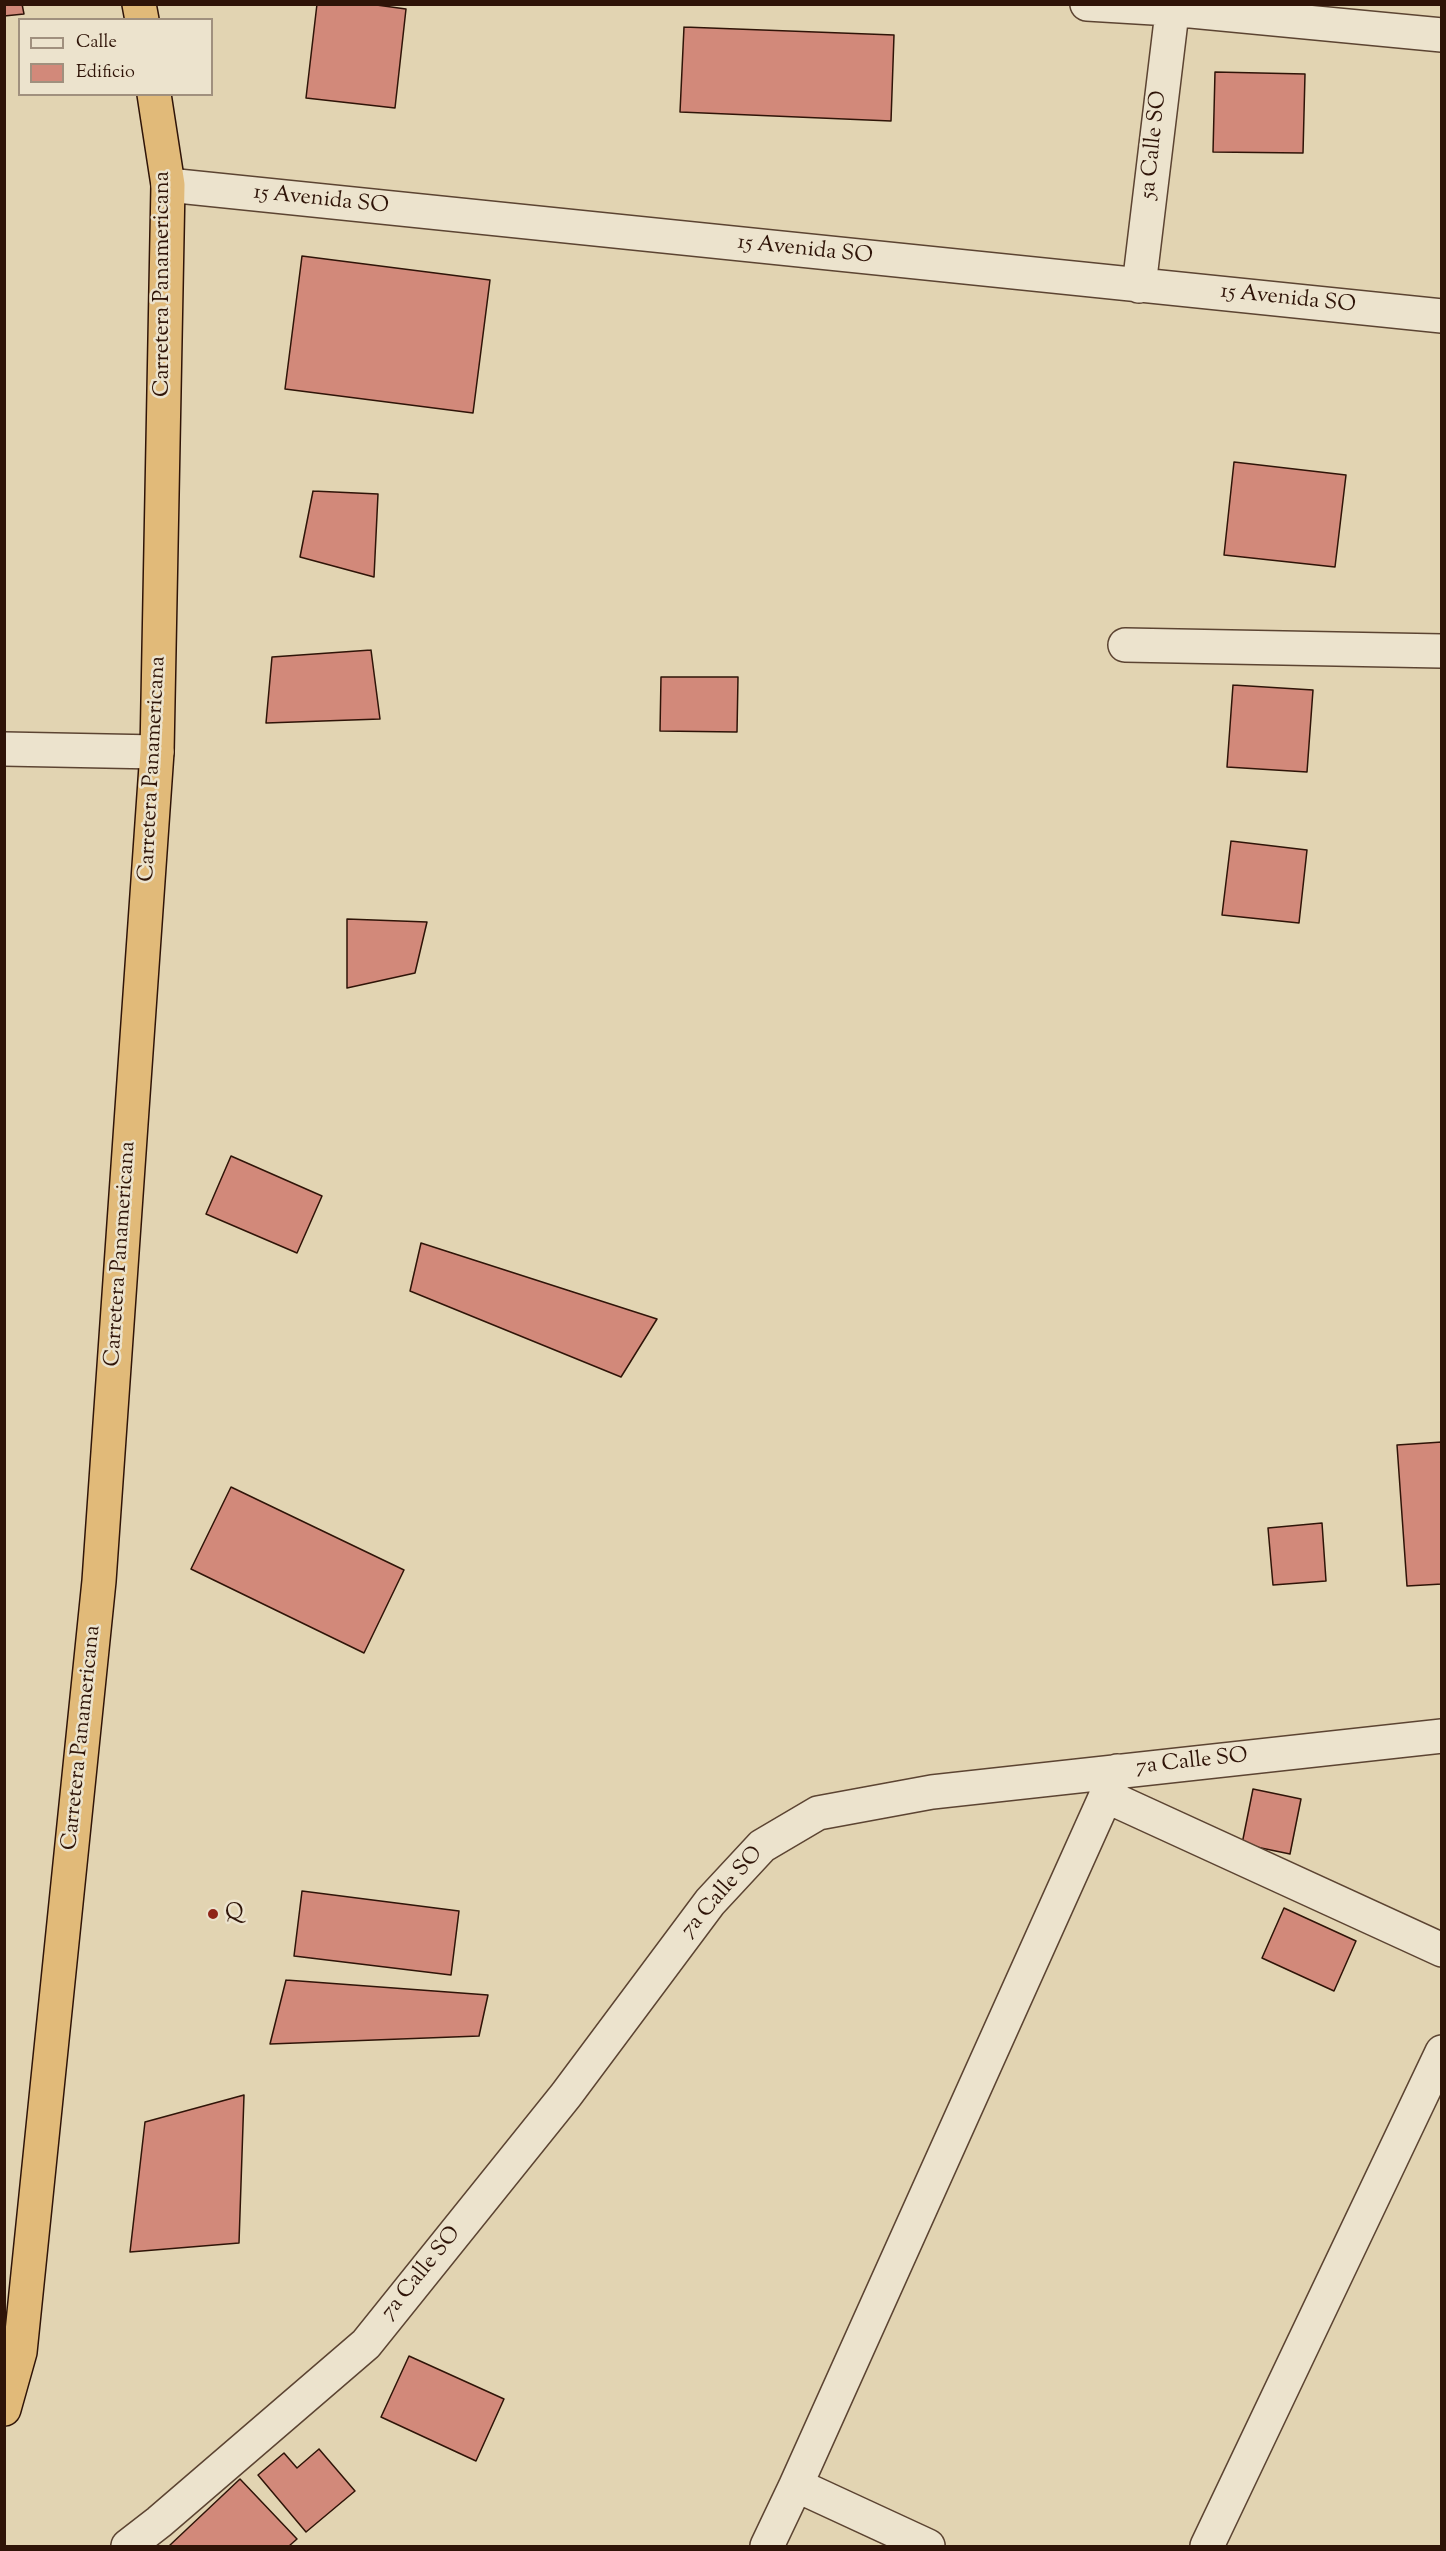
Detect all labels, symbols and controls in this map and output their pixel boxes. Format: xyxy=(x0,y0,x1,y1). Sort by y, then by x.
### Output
legend xyxy=(18,18,213,96)
text: Calle xyxy=(76,30,117,56)
text: Edificio xyxy=(76,60,135,86)
street label: 5a Calle SO xyxy=(1136,90,1174,200)
street label: Carretera Panamericana xyxy=(151,171,177,397)
street label: 15 Avenida SO xyxy=(252,181,390,221)
street label: 15 Avenida SO xyxy=(736,231,874,271)
street label: 15 Avenida SO xyxy=(1219,280,1357,320)
street label: Carretera Panamericana xyxy=(135,655,173,883)
street label: Carretera Panamericana xyxy=(101,1140,143,1368)
street label: Carretera Panamericana xyxy=(58,1624,108,1852)
street label: 7a Calle SO xyxy=(1135,1744,1249,1782)
street label: 7a Calle SO xyxy=(676,1842,770,1944)
place label: Q xyxy=(225,1901,243,1927)
marker: Q xyxy=(206,1907,220,1921)
street label: 7a Calle SO xyxy=(376,2222,468,2326)

